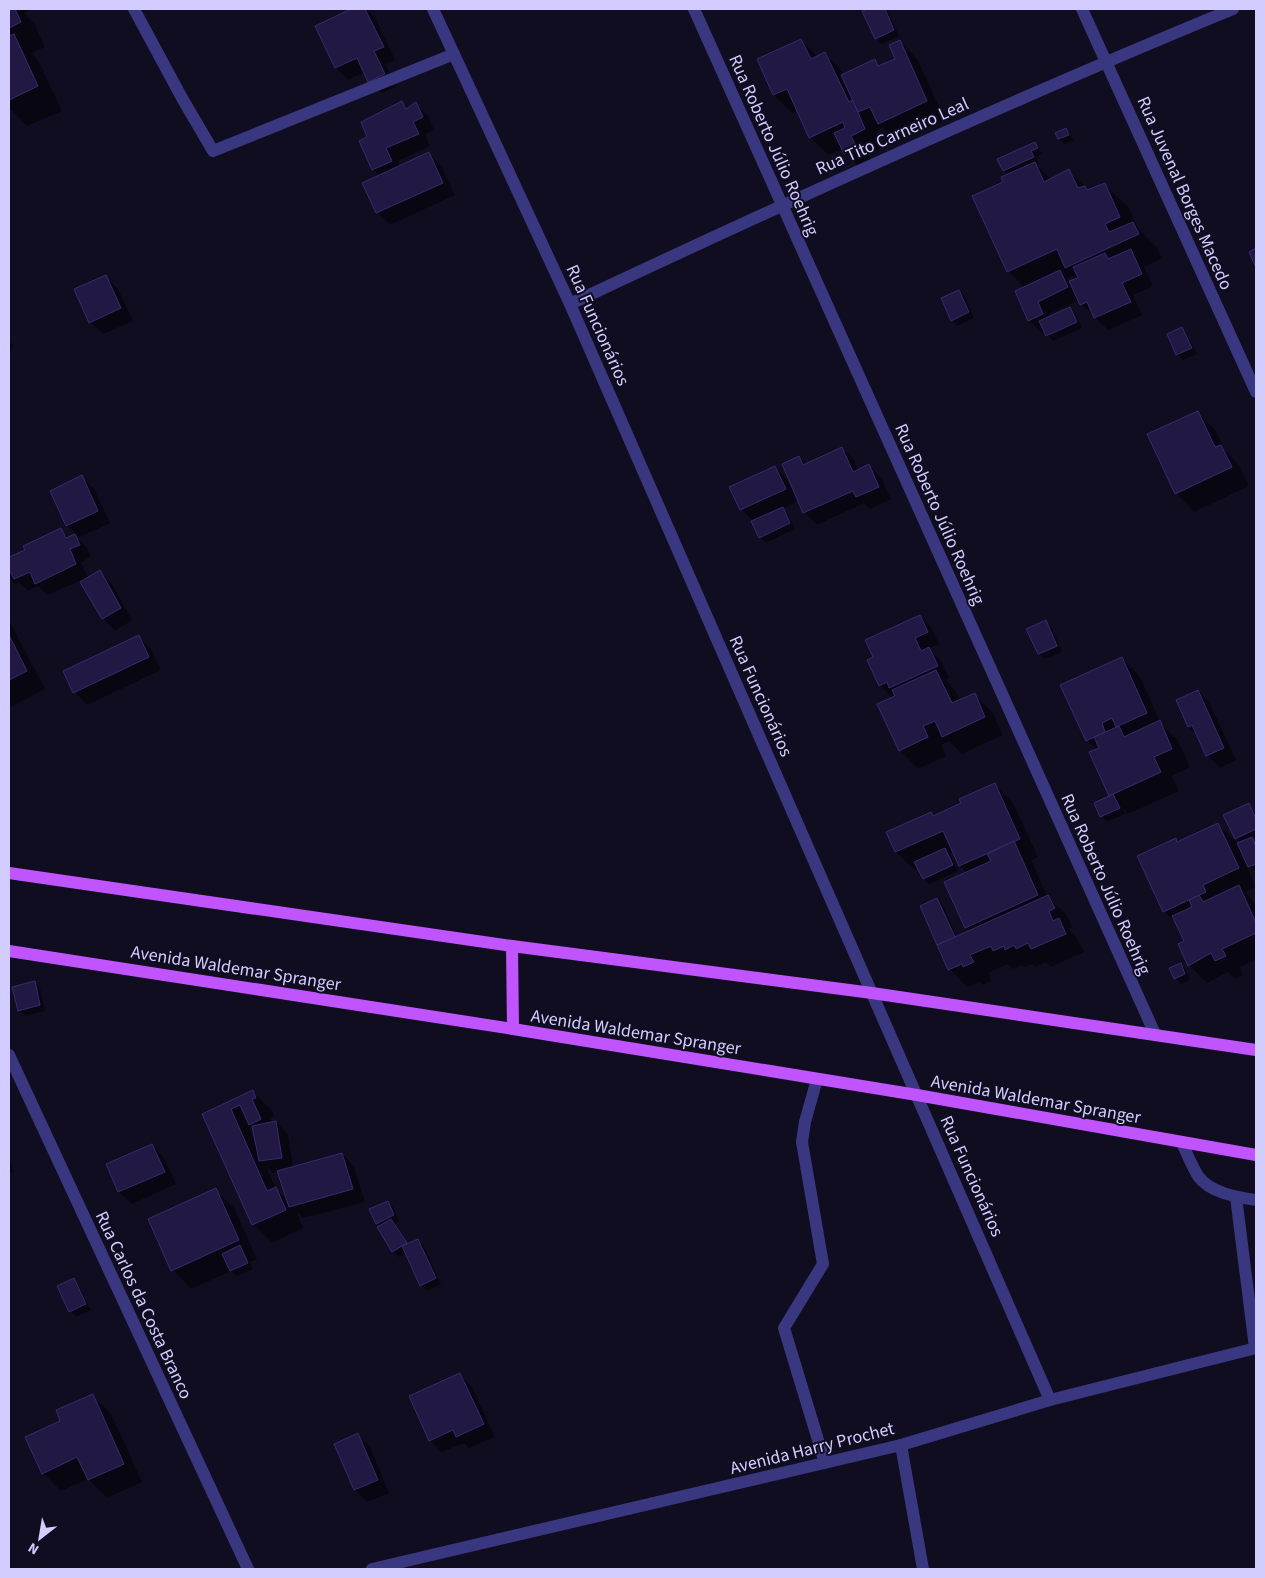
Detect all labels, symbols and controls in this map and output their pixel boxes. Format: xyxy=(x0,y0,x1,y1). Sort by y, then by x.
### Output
street label: Rua Roberto Júlio Roehrig xyxy=(722,51,825,240)
street label: Rua Tito Carneiro Leal xyxy=(812,91,973,181)
street label: Rua Juvenal Borges Macedo xyxy=(1131,92,1239,294)
street label: Rua Funcionários xyxy=(560,261,635,390)
street label: Rua Roberto Júlio Roehrig xyxy=(888,420,991,609)
street label: Rua Funcionários xyxy=(723,632,798,761)
street label: Rua Roberto Júlio Roehrig xyxy=(1054,790,1157,979)
street label: Avenida Waldemar Spranger xyxy=(129,940,344,998)
street label: Avenida Waldemar Spranger xyxy=(529,1004,744,1062)
street label: Avenida Waldemar Spranger xyxy=(929,1069,1143,1130)
street label: Rua Funcionários xyxy=(934,1112,1009,1241)
street label: Rua Carlos da Costa Branco xyxy=(89,1207,198,1403)
street label: Avenida Harry Prochet xyxy=(727,1416,897,1481)
north arrow xyxy=(15,1513,65,1563)
text: N xyxy=(25,1537,43,1559)

